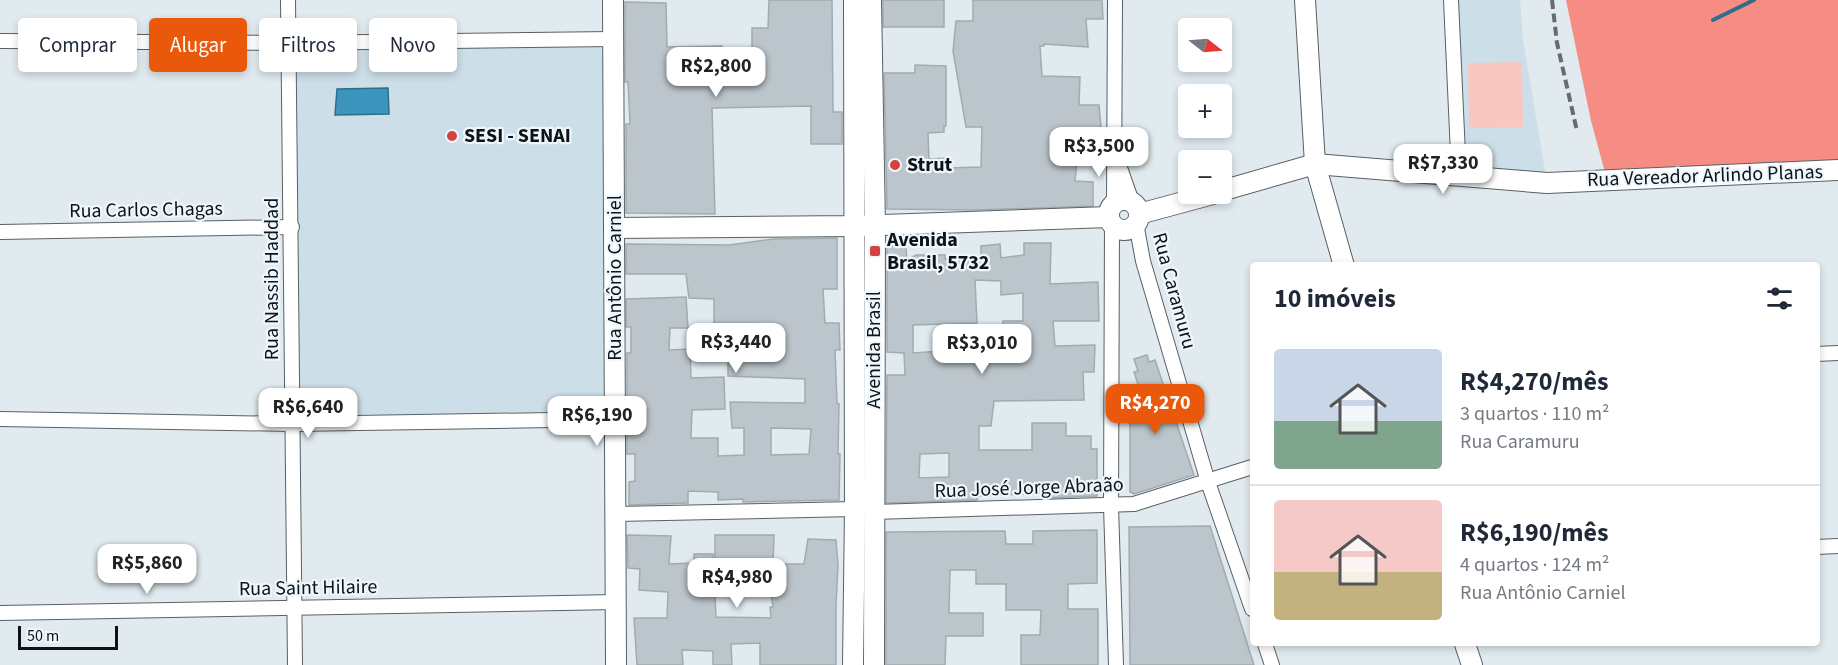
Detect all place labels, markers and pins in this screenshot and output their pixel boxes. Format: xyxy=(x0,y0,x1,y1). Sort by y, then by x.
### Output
pin: R$2,800 xyxy=(661,47,771,98)
place label: SESI - SENAI xyxy=(464,122,571,150)
pin: R$3,500 xyxy=(1044,127,1154,178)
marker: SESI - SENAI xyxy=(445,129,459,143)
pin: R$7,330 xyxy=(1388,144,1498,195)
place label: Strut xyxy=(907,151,953,179)
marker: Strut xyxy=(888,158,902,172)
place label: Avenida Brasil, 5732 xyxy=(886,226,989,277)
marker: Avenida Brasil, 5732 xyxy=(868,244,882,258)
pin: R$3,440 xyxy=(681,323,791,374)
pin: R$3,010 xyxy=(927,324,1037,375)
pin: R$4,270 xyxy=(1100,384,1210,435)
pin: R$6,640 xyxy=(253,388,363,439)
pin: R$6,190 xyxy=(542,396,652,447)
pin: R$5,860 xyxy=(92,544,202,595)
pin: R$4,980 xyxy=(682,558,792,609)

